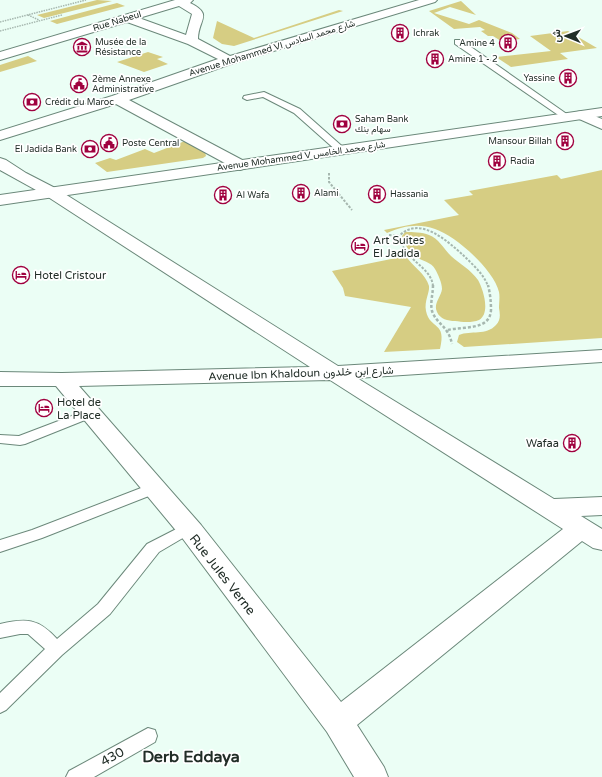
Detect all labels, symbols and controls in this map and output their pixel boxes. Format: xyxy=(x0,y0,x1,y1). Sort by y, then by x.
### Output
street label: Rue Nabeul xyxy=(92,9,143,34)
north arrow xyxy=(546,16,586,56)
street label: Avenue Mohammed VI شارع محمد السادس xyxy=(188,18,357,79)
building icon: Ichrak xyxy=(390,23,410,43)
place label: Ichrak xyxy=(413,28,439,39)
text: ش xyxy=(550,29,563,43)
building icon: Amine 4 xyxy=(498,33,518,53)
museum icon: Musée de la Résistance xyxy=(72,37,92,57)
place label: Musée de la Résistance xyxy=(95,37,146,58)
place label: Amine 4 xyxy=(459,38,495,49)
building icon: Amine 1 - 2 xyxy=(425,49,445,69)
place label: Amine 1 - 2 xyxy=(448,54,498,65)
building icon: Yassine xyxy=(558,68,578,88)
place label: Yassine xyxy=(523,73,555,84)
public building icon: 2ème Annexe Administrative xyxy=(69,74,89,94)
place label: 2ème Annexe Administrative xyxy=(92,74,154,95)
bank icon: Crédit du Maroc xyxy=(22,92,42,112)
place label: Crédit du Maroc xyxy=(45,97,114,108)
bank icon: Saham Bank سهام بنك xyxy=(332,114,352,134)
place label: Saham Bank سهام بنك xyxy=(355,114,409,135)
building icon: Mansour Billah xyxy=(555,131,575,151)
public building icon: Poste Central xyxy=(99,133,119,153)
place label: Mansour Billah xyxy=(488,136,552,147)
place label: Poste Central xyxy=(122,138,179,149)
bank icon: El Jadida Bank xyxy=(80,139,100,159)
street label: Avenue Mohammed V شارع محمد الخامس xyxy=(216,139,386,174)
place label: El Jadida Bank xyxy=(15,144,77,155)
building icon: Radia xyxy=(487,151,507,171)
place label: Radia xyxy=(510,156,534,167)
building icon: Alami xyxy=(291,183,311,203)
building icon: Hassania xyxy=(367,184,387,204)
building icon: Al Wafa xyxy=(213,185,233,205)
place label: Alami xyxy=(314,188,338,199)
place label: Hassania xyxy=(390,189,428,200)
place label: Al Wafa xyxy=(236,190,269,201)
place label: Art Suites El Jadida xyxy=(373,234,424,260)
hotel icon: Art Suites El Jadida xyxy=(350,236,370,256)
hotel icon: Hotel Cristour xyxy=(11,265,31,285)
place label: Hotel Cristour xyxy=(34,269,107,282)
street label: Avenue Ibn Khaldoun شارع ابن خلدون xyxy=(208,364,394,384)
place label: Hotel de La Place xyxy=(57,396,101,422)
hotel icon: Hotel de La Place xyxy=(34,398,54,418)
building icon: Wafaa xyxy=(562,433,582,453)
place label: Wafaa xyxy=(526,437,559,450)
street label: Rue Jules Verne xyxy=(186,531,259,618)
street label: 430 xyxy=(98,744,127,770)
district label: Derb Eddaya xyxy=(142,747,240,767)

